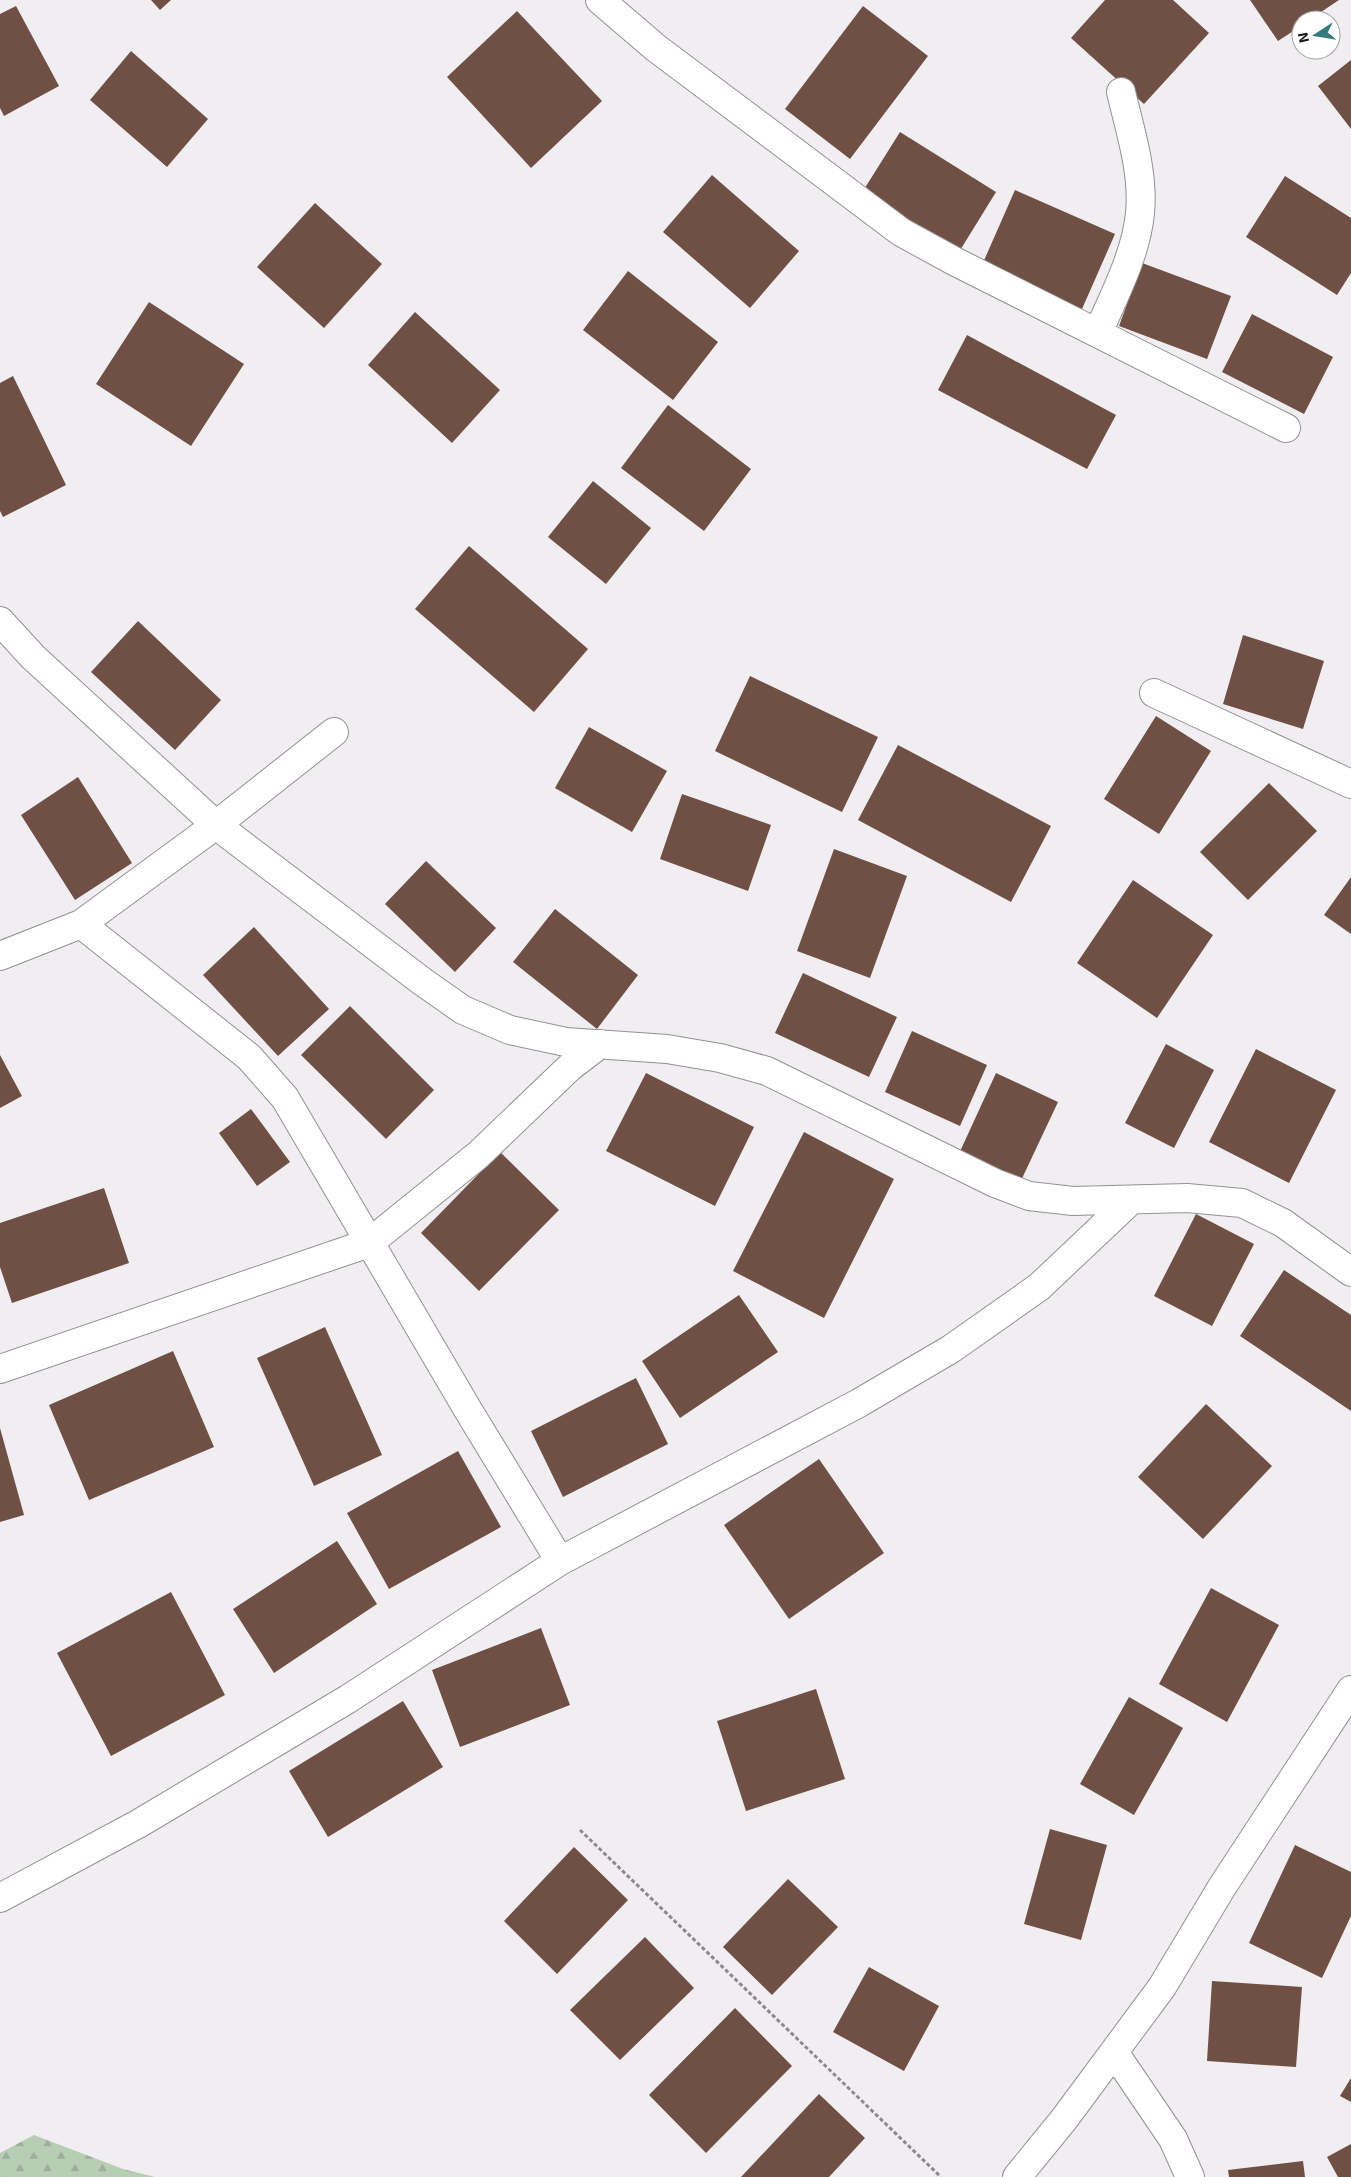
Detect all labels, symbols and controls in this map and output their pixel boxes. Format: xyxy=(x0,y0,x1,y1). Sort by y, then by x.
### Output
north arrow xyxy=(1291,10,1341,60)
text: N xyxy=(1293,31,1312,45)

